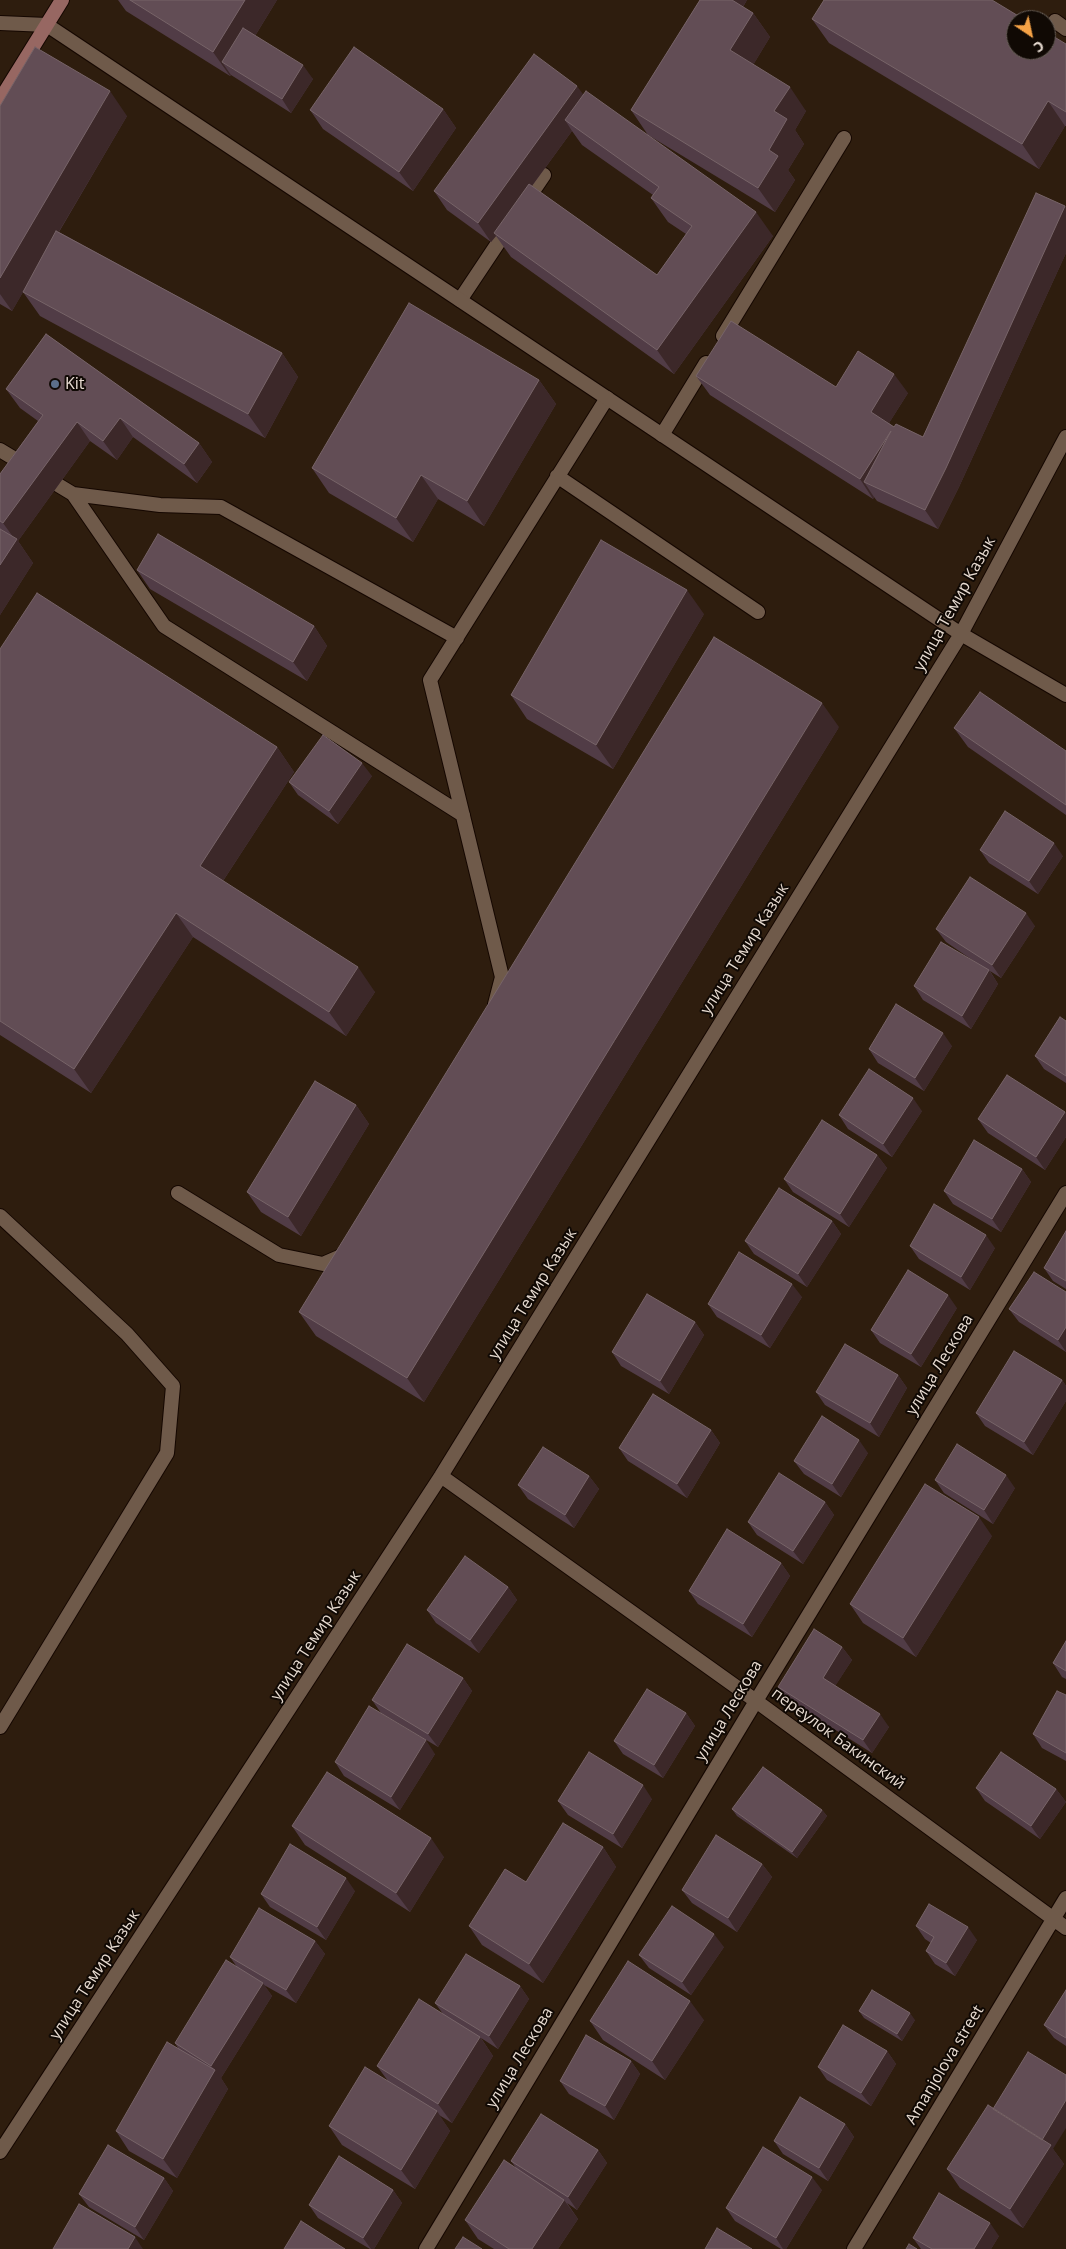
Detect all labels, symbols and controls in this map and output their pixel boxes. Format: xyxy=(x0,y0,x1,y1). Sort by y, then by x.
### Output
north arrow xyxy=(1006,10,1056,60)
text: С xyxy=(1030,37,1048,57)
place label: Kit xyxy=(65,374,85,394)
marker: Kit xyxy=(49,378,61,390)
street label: улица Темир Казык xyxy=(910,533,1000,675)
street label: улица Темир Казык xyxy=(697,880,793,1018)
street label: улица Темир Казык xyxy=(485,1225,581,1363)
street label: улица Лескова xyxy=(902,1311,978,1419)
street label: улица Темир Казык xyxy=(267,1567,365,1705)
street label: улица Лескова xyxy=(691,1657,767,1765)
street label: переулок Бакинский xyxy=(767,1684,909,1794)
street label: улица Темир Казык xyxy=(46,1906,144,2044)
street label: Amanjolova street xyxy=(902,2002,988,2128)
street label: улица Лескова xyxy=(482,2004,558,2112)

